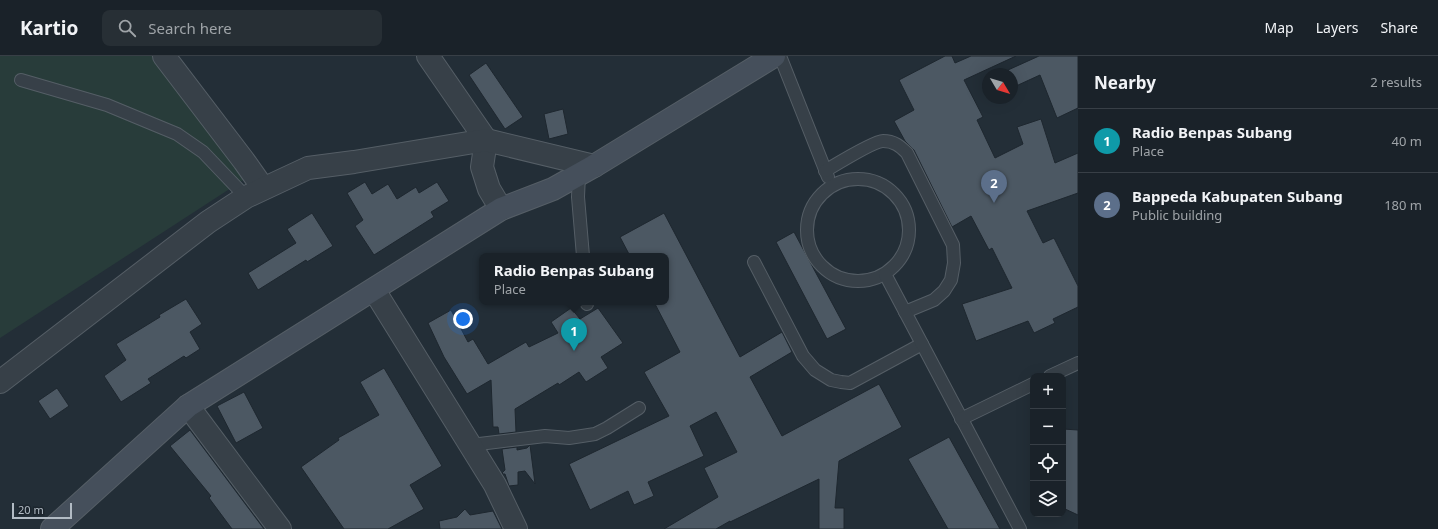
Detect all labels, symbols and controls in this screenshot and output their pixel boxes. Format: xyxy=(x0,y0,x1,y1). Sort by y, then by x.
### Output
search box xyxy=(102,10,382,46)
text: Kartio xyxy=(20,15,78,41)
icon: search xyxy=(116,17,138,39)
text: Search here xyxy=(148,18,232,38)
text: Map xyxy=(1265,18,1294,37)
text: Layers xyxy=(1316,18,1358,37)
text: Share xyxy=(1380,18,1418,37)
north arrow xyxy=(982,68,1018,104)
text: Nearby xyxy=(1094,71,1156,94)
text: 2 results xyxy=(1370,73,1422,91)
text: Radio Benpas Subang xyxy=(1132,122,1292,142)
text: 1 xyxy=(1103,132,1111,150)
text: 40 m xyxy=(1392,132,1422,150)
text: Place xyxy=(1132,142,1164,160)
pin: 2 xyxy=(981,170,1007,203)
text: Bappeda Kabupaten Subang xyxy=(1132,186,1343,206)
text: 2 xyxy=(1103,196,1111,214)
text: 180 m xyxy=(1384,196,1422,214)
text: Public building xyxy=(1132,206,1222,224)
popup xyxy=(479,253,669,305)
text: Radio Benpas Subang xyxy=(494,260,654,280)
text: Place xyxy=(494,280,526,298)
your location xyxy=(453,309,473,329)
pin: 1 xyxy=(561,318,587,351)
map controls xyxy=(1030,373,1066,517)
button: + xyxy=(1030,373,1066,409)
button: − xyxy=(1030,409,1066,445)
button: locate xyxy=(1030,445,1066,481)
button: layers xyxy=(1030,481,1066,517)
scale bar xyxy=(12,501,72,520)
text: 20 m xyxy=(18,502,44,517)

